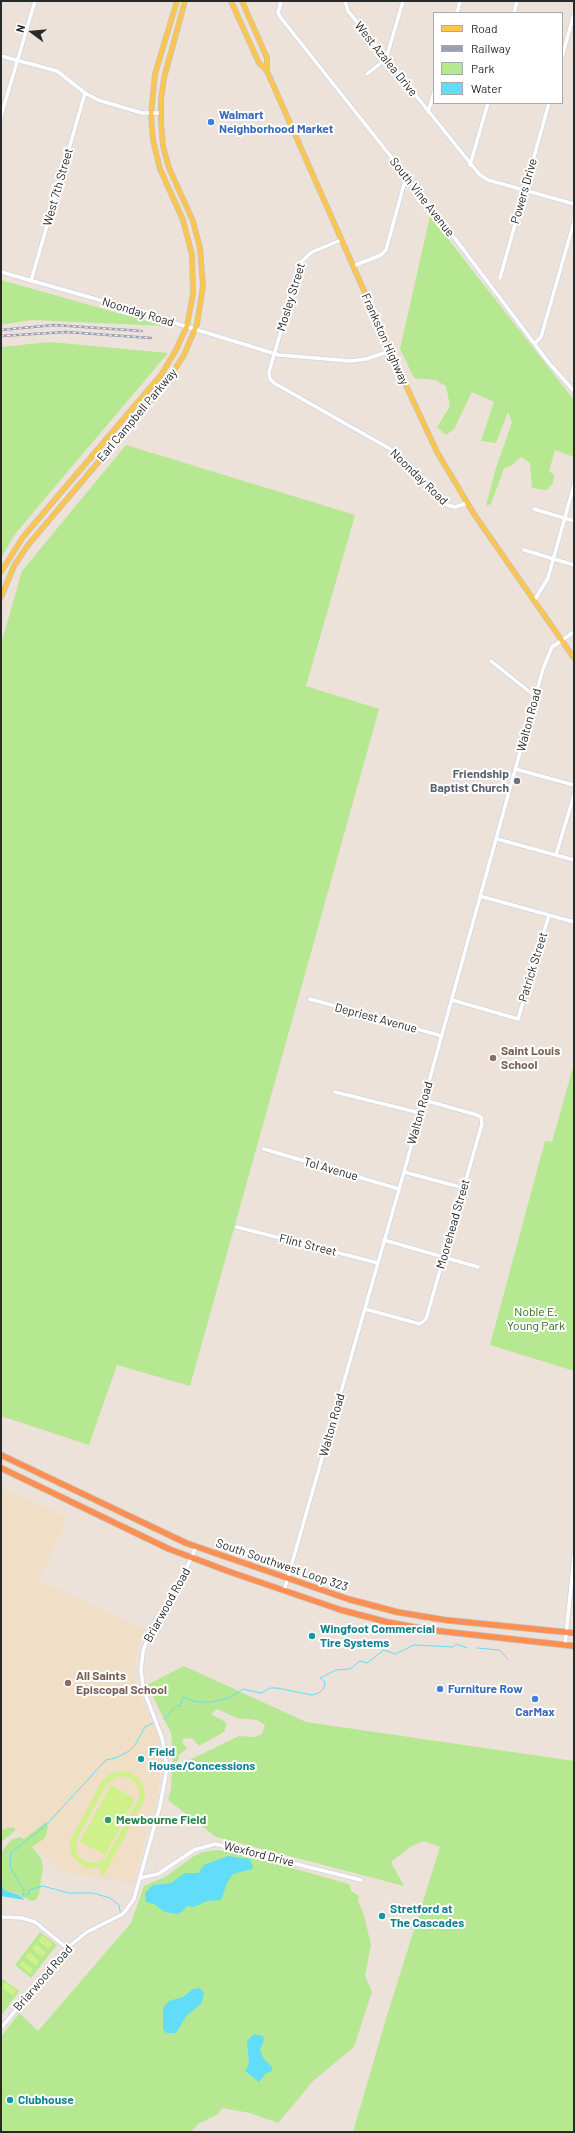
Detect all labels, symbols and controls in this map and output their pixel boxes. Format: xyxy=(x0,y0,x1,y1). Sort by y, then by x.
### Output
north arrow xyxy=(12,12,52,52)
legend xyxy=(433,12,563,104)
street label: West Azalea Drive xyxy=(351,19,421,99)
text: Road xyxy=(471,21,498,35)
text: N xyxy=(13,23,27,34)
text: Railway xyxy=(471,41,510,55)
text: Park xyxy=(471,61,495,75)
text: Water xyxy=(471,81,502,95)
place label: Walmart Neighborhood Market xyxy=(219,108,333,136)
marker: Walmart Neighborhood Market xyxy=(206,117,216,127)
street label: West 7th Street xyxy=(40,146,76,228)
street label: South Vine Avenue xyxy=(387,154,457,240)
street label: Powers Drive xyxy=(508,157,540,225)
street label: Mosley Street xyxy=(274,261,308,333)
street label: Frankston Highway xyxy=(358,291,412,387)
street label: Noonday Road xyxy=(100,294,176,330)
street label: Earl Campbell Parkway xyxy=(94,365,180,465)
street label: Noonday Road xyxy=(387,446,451,508)
street label: Walton Road xyxy=(514,687,544,753)
place label: Friendship Baptist Church xyxy=(430,767,509,795)
marker: Friendship Baptist Church xyxy=(512,776,522,786)
street label: Patrick Street xyxy=(516,930,550,1004)
street label: Depriest Avenue xyxy=(333,1000,419,1036)
place label: Saint Louis School xyxy=(501,1044,560,1072)
marker: Saint Louis School xyxy=(488,1053,498,1063)
street label: Walton Road xyxy=(404,1080,436,1146)
street label: Tol Avenue xyxy=(302,1154,360,1184)
street label: Moorehead Street xyxy=(433,1177,473,1271)
street label: Flint Street xyxy=(278,1231,338,1259)
park label: Noble E. Young Park xyxy=(507,1305,565,1333)
street label: Walton Road xyxy=(316,1392,348,1458)
street label: South Southwest Loop 323 xyxy=(214,1536,350,1594)
street label: Briarwood Road xyxy=(141,1565,193,1645)
place label: Wingfoot Commercial Tire Systems xyxy=(320,1622,435,1650)
marker: Wingfoot Commercial Tire Systems xyxy=(307,1631,317,1641)
place label: All Saints Episcopal School xyxy=(76,1669,167,1697)
marker: All Saints Episcopal School xyxy=(63,1678,73,1688)
place label: Furniture Row xyxy=(448,1682,523,1696)
marker: Furniture Row xyxy=(435,1684,445,1694)
marker: CarMax xyxy=(530,1694,540,1704)
place label: CarMax xyxy=(515,1705,555,1719)
place label: Field House/Concessions xyxy=(149,1745,255,1773)
marker: Field House/Concessions xyxy=(136,1754,146,1764)
place label: Mewbourne Field xyxy=(116,1813,206,1827)
marker: Mewbourne Field xyxy=(103,1815,113,1825)
street label: Wexford Drive xyxy=(222,1838,296,1870)
place label: Stretford at The Cascades xyxy=(390,1902,464,1930)
marker: Stretford at The Cascades xyxy=(377,1911,387,1921)
street label: Briarwood Road xyxy=(10,1942,76,2014)
place label: Clubhouse xyxy=(18,2093,74,2107)
marker: Clubhouse xyxy=(5,2095,15,2105)

